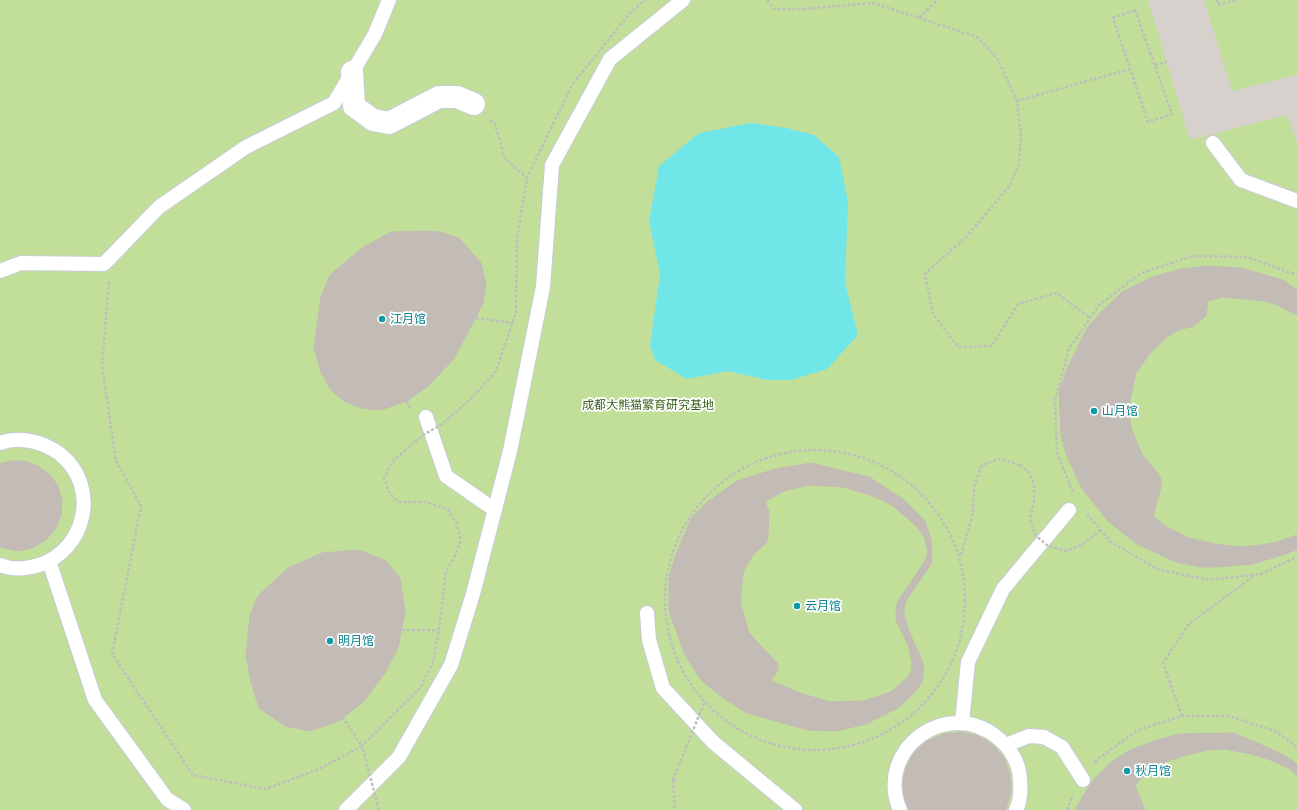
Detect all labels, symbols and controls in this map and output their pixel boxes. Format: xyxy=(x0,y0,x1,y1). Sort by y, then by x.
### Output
place label: 江月馆 xyxy=(390,312,426,326)
marker: 江月馆 xyxy=(377,314,387,324)
park label: 成都大熊猫繁育研究基地 xyxy=(582,398,714,412)
place label: 山月馆 xyxy=(1102,404,1138,418)
marker: 山月馆 xyxy=(1089,406,1099,416)
place label: 云月馆 xyxy=(805,599,841,613)
marker: 云月馆 xyxy=(792,601,802,611)
place label: 明月馆 xyxy=(338,634,374,648)
marker: 明月馆 xyxy=(325,636,335,646)
place label: 秋月馆 xyxy=(1135,764,1171,778)
marker: 秋月馆 xyxy=(1122,766,1132,776)

